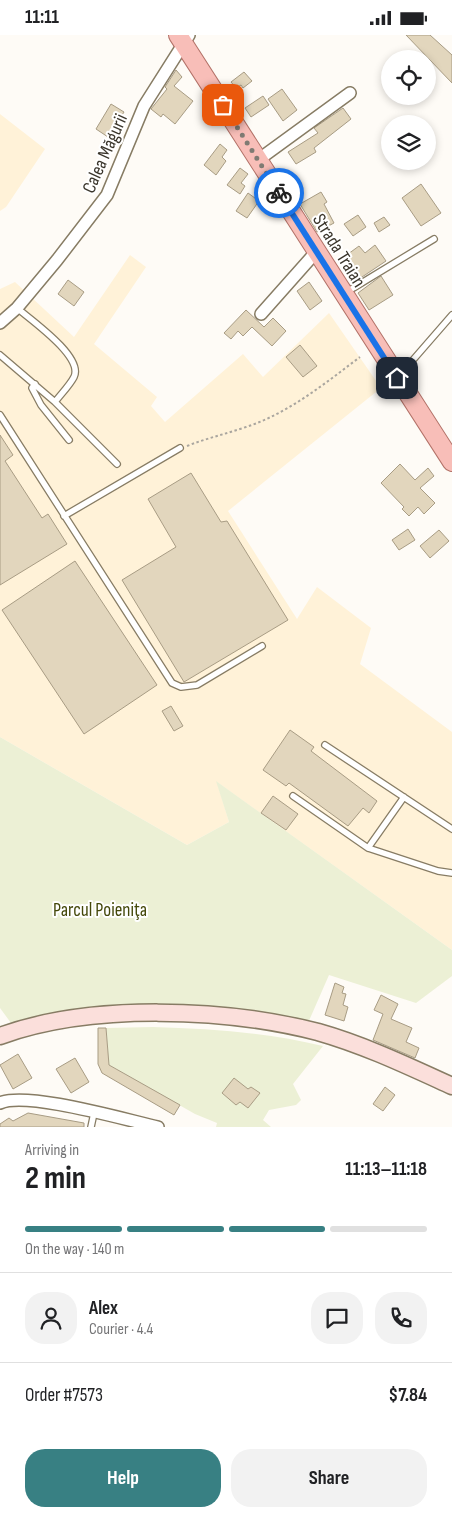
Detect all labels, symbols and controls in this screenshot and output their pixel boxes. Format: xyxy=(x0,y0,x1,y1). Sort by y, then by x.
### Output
text: 11:11 xyxy=(25,6,59,29)
map controls xyxy=(381,50,436,170)
button: locate xyxy=(381,50,436,105)
pin xyxy=(202,84,244,126)
icon: bag xyxy=(209,91,237,119)
street label: Calea Măgurii xyxy=(78,110,133,197)
button: layers xyxy=(381,115,436,170)
courier xyxy=(254,168,304,218)
icon: bike xyxy=(265,179,293,207)
street label: Strada Traian xyxy=(307,210,370,292)
pin xyxy=(376,357,418,399)
icon: home xyxy=(383,364,411,392)
park label: Parcul Poieniţa xyxy=(53,899,147,922)
text: Arriving in xyxy=(25,1141,79,1160)
text: 11:13–11:18 xyxy=(345,1158,427,1181)
text: 2 min xyxy=(25,1159,86,1198)
text: On the way · 140 m xyxy=(25,1240,124,1259)
button: person xyxy=(25,1292,77,1344)
button: chat xyxy=(311,1292,363,1344)
button: phone xyxy=(375,1292,427,1344)
text: Alex xyxy=(89,1297,118,1320)
text: Courier · 4.4 xyxy=(89,1320,153,1339)
text: Order #7573 xyxy=(25,1384,103,1407)
text: $7.84 xyxy=(388,1384,427,1407)
button: Help xyxy=(25,1449,221,1507)
button: Share xyxy=(231,1449,427,1507)

